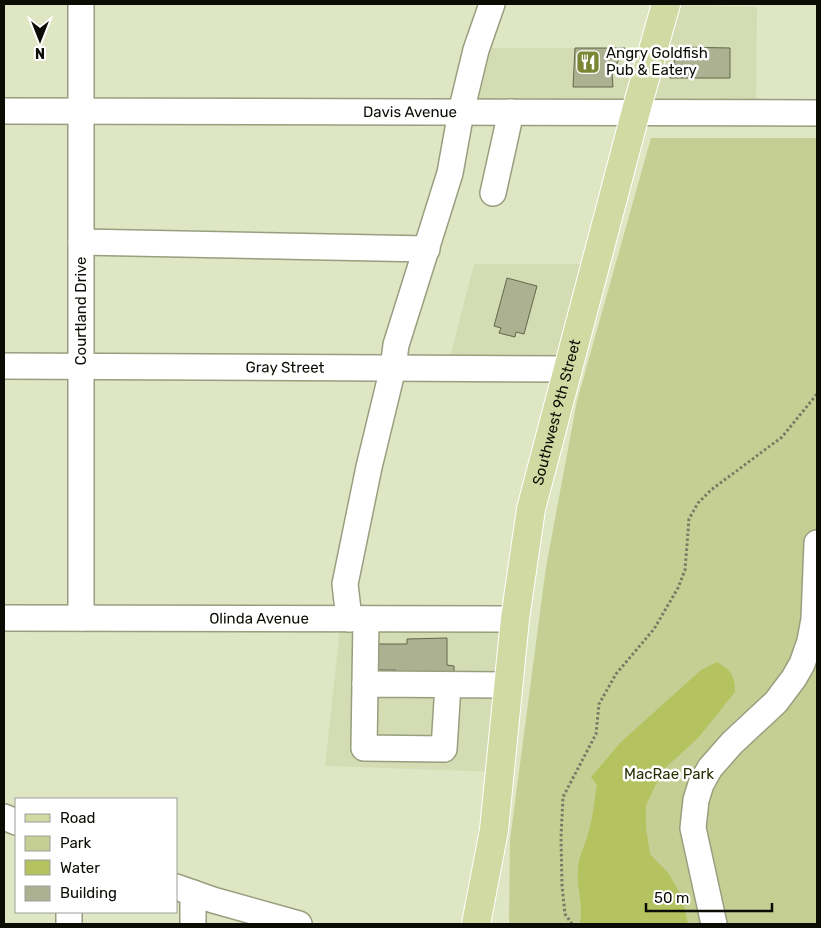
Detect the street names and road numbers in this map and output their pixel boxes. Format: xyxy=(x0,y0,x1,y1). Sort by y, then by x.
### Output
street label: Davis Avenue xyxy=(363,103,457,121)
street label: Courtland Drive xyxy=(72,257,90,365)
street label: Southwest 9th Street xyxy=(529,337,584,487)
street label: Gray Street xyxy=(245,358,325,377)
street label: Olinda Avenue xyxy=(209,609,309,628)

